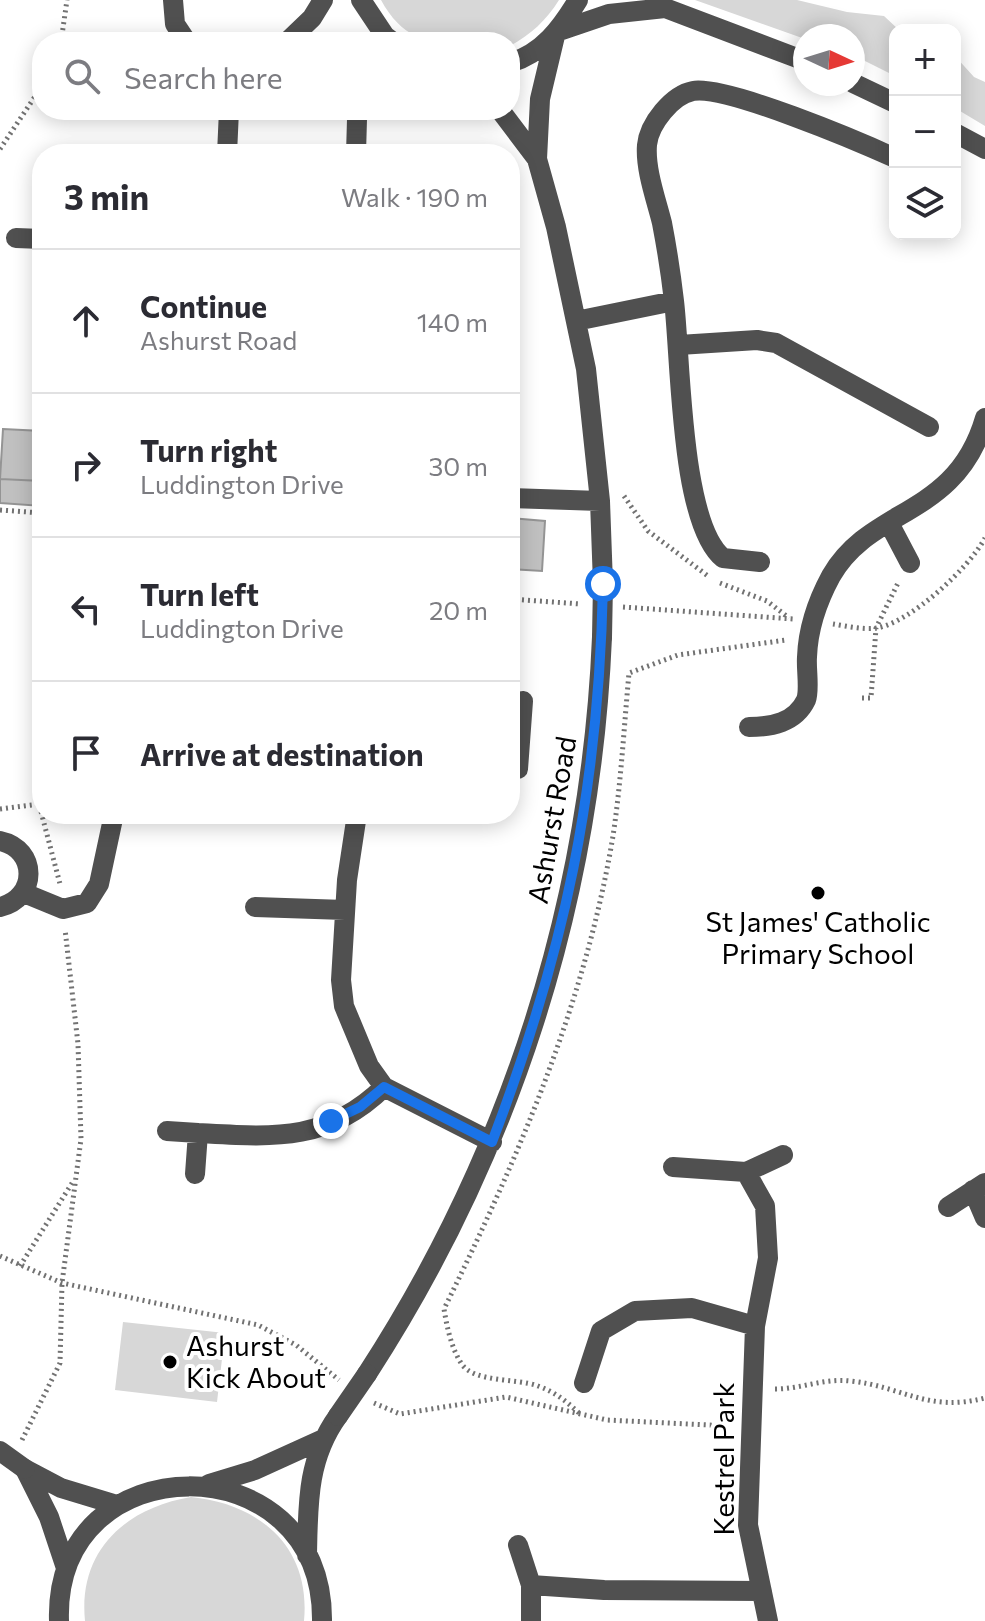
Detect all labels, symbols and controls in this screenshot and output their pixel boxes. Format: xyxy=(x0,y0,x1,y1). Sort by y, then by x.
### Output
north arrow xyxy=(793,24,865,96)
map controls xyxy=(889,24,961,240)
button: + xyxy=(889,24,961,96)
search box xyxy=(32,32,520,120)
icon: search xyxy=(60,54,104,98)
text: Search here xyxy=(124,58,283,95)
button: − xyxy=(889,96,961,168)
button: layers xyxy=(889,168,961,240)
text: 3 min xyxy=(64,175,149,217)
text: Walk · 190 m xyxy=(341,181,488,212)
text: Continue xyxy=(140,287,267,324)
icon: ahead xyxy=(64,299,108,343)
text: 140 m xyxy=(417,306,488,337)
text: Ashurst Road xyxy=(140,324,297,355)
text: Turn right xyxy=(140,431,277,468)
icon: right xyxy=(64,443,108,487)
text: 30 m xyxy=(429,450,488,481)
text: Luddington Drive xyxy=(140,468,344,499)
route start xyxy=(585,566,621,602)
text: Turn left xyxy=(140,575,259,612)
icon: left xyxy=(64,587,108,631)
text: 20 m xyxy=(429,594,488,625)
text: Luddington Drive xyxy=(140,612,344,643)
icon: arrive xyxy=(64,731,108,775)
street label: Ashurst Road xyxy=(520,733,582,906)
text: Arrive at destination xyxy=(140,735,424,772)
marker: St James' Catholic Primary School xyxy=(809,884,827,902)
place label: St James' Catholic Primary School xyxy=(706,904,930,970)
route end xyxy=(313,1103,349,1139)
place label: Ashurst Kick About xyxy=(186,1328,326,1394)
marker: Ashurst Kick About xyxy=(161,1353,179,1371)
street label: Kestrel Park xyxy=(706,1382,740,1536)

